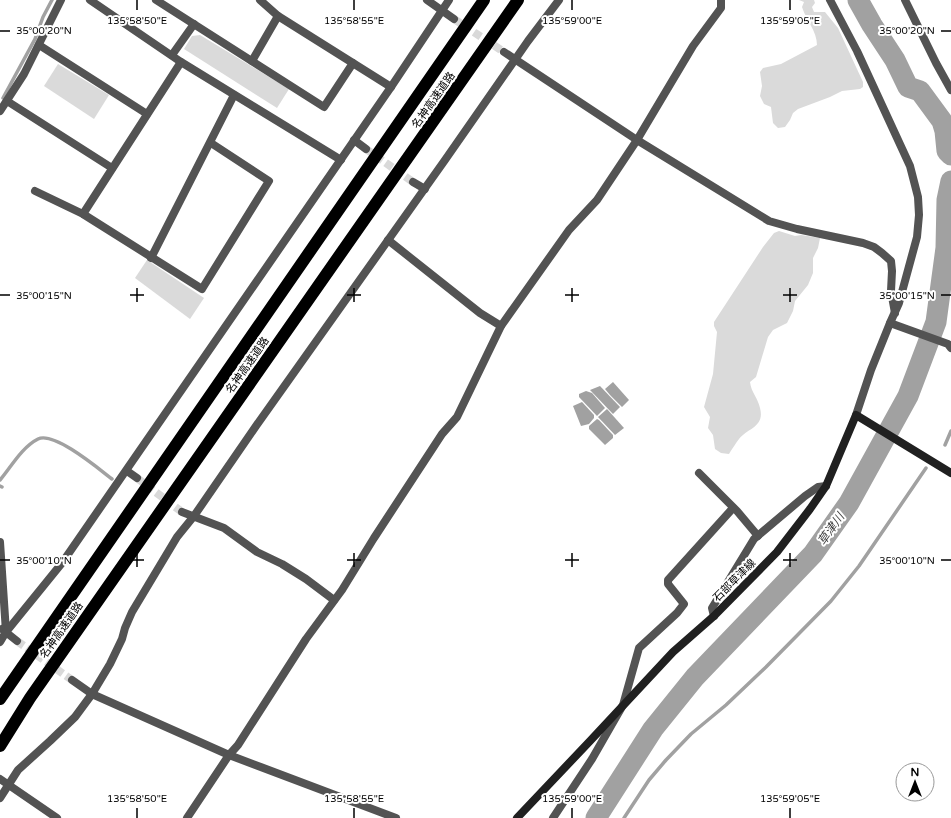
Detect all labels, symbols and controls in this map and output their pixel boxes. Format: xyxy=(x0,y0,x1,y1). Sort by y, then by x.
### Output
text: 135°58'50"E xyxy=(107,15,167,27)
text: 135°58'55"E xyxy=(324,15,384,27)
text: 135°59'00"E xyxy=(542,15,602,27)
text: 135°59'05"E xyxy=(760,15,820,27)
text: 35°00'20"N xyxy=(16,25,72,37)
text: 35°00'20"N xyxy=(879,25,935,37)
street label: 名神高速道路 xyxy=(409,70,458,131)
text: 35°00'15"N xyxy=(16,290,72,302)
text: 35°00'15"N xyxy=(879,290,935,302)
street label: 名神高速道路 xyxy=(223,335,272,396)
water label: 草津川 xyxy=(815,509,848,548)
text: 35°00'10"N xyxy=(16,555,72,567)
text: 35°00'10"N xyxy=(879,555,935,567)
street label: 石部草津線 xyxy=(710,556,758,604)
street label: 名神高速道路 xyxy=(37,600,86,661)
north arrow xyxy=(895,762,935,802)
text: N xyxy=(911,766,919,779)
text: 135°58'50"E xyxy=(107,793,167,805)
text: 135°58'55"E xyxy=(324,793,384,805)
text: 135°59'00"E xyxy=(542,793,602,805)
text: 135°59'05"E xyxy=(760,793,820,805)

